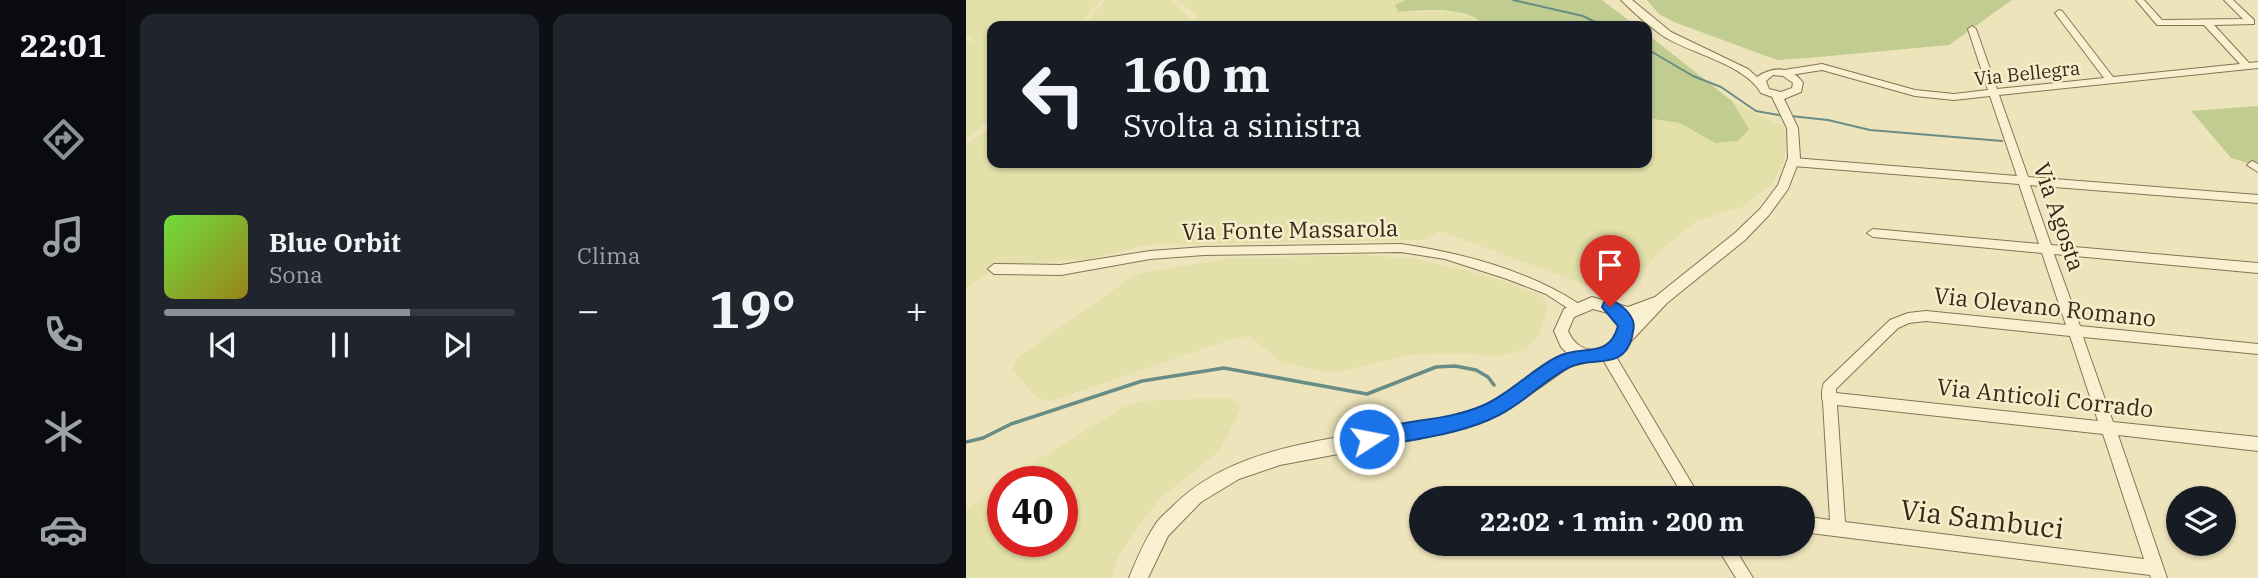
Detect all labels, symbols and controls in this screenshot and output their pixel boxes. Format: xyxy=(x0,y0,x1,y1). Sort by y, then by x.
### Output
text: 22:01 xyxy=(20,24,106,66)
text: 160 m xyxy=(1123,42,1270,105)
icon: left xyxy=(1008,49,1099,140)
street label: Via Bellegra xyxy=(1973,55,2081,91)
text: Svolta a sinistra xyxy=(1123,104,1362,146)
icon: directions xyxy=(39,115,88,164)
street label: Via Agosta xyxy=(2027,158,2092,275)
icon: music xyxy=(39,212,88,261)
street label: Via Fonte Massarola xyxy=(1181,212,1399,246)
text: Blue Orbit xyxy=(269,225,401,259)
pin xyxy=(1580,235,1640,307)
text: Clima xyxy=(577,240,641,270)
icon: arrive xyxy=(1591,246,1629,284)
text: Sona xyxy=(269,259,323,289)
text: 19° xyxy=(709,275,796,342)
street label: Via Olevano Romano xyxy=(1932,279,2158,333)
text: − xyxy=(577,285,600,334)
text: + xyxy=(905,285,928,334)
icon: phone xyxy=(39,310,88,359)
icon: previous xyxy=(204,326,242,364)
icon: pause xyxy=(321,326,359,364)
icon: next xyxy=(438,326,476,364)
street label: Via Anticoli Corrado xyxy=(1935,371,2155,423)
position arrow xyxy=(1332,402,1406,476)
icon: climate xyxy=(39,407,88,456)
speed limit sign: 40 xyxy=(987,466,1078,557)
map controls xyxy=(2166,486,2236,556)
button: layers xyxy=(2166,486,2236,556)
street label: Via Sambuci xyxy=(1898,490,2066,547)
text: 22:02 · 1 min · 200 m xyxy=(1480,504,1744,538)
icon: car xyxy=(39,505,88,554)

